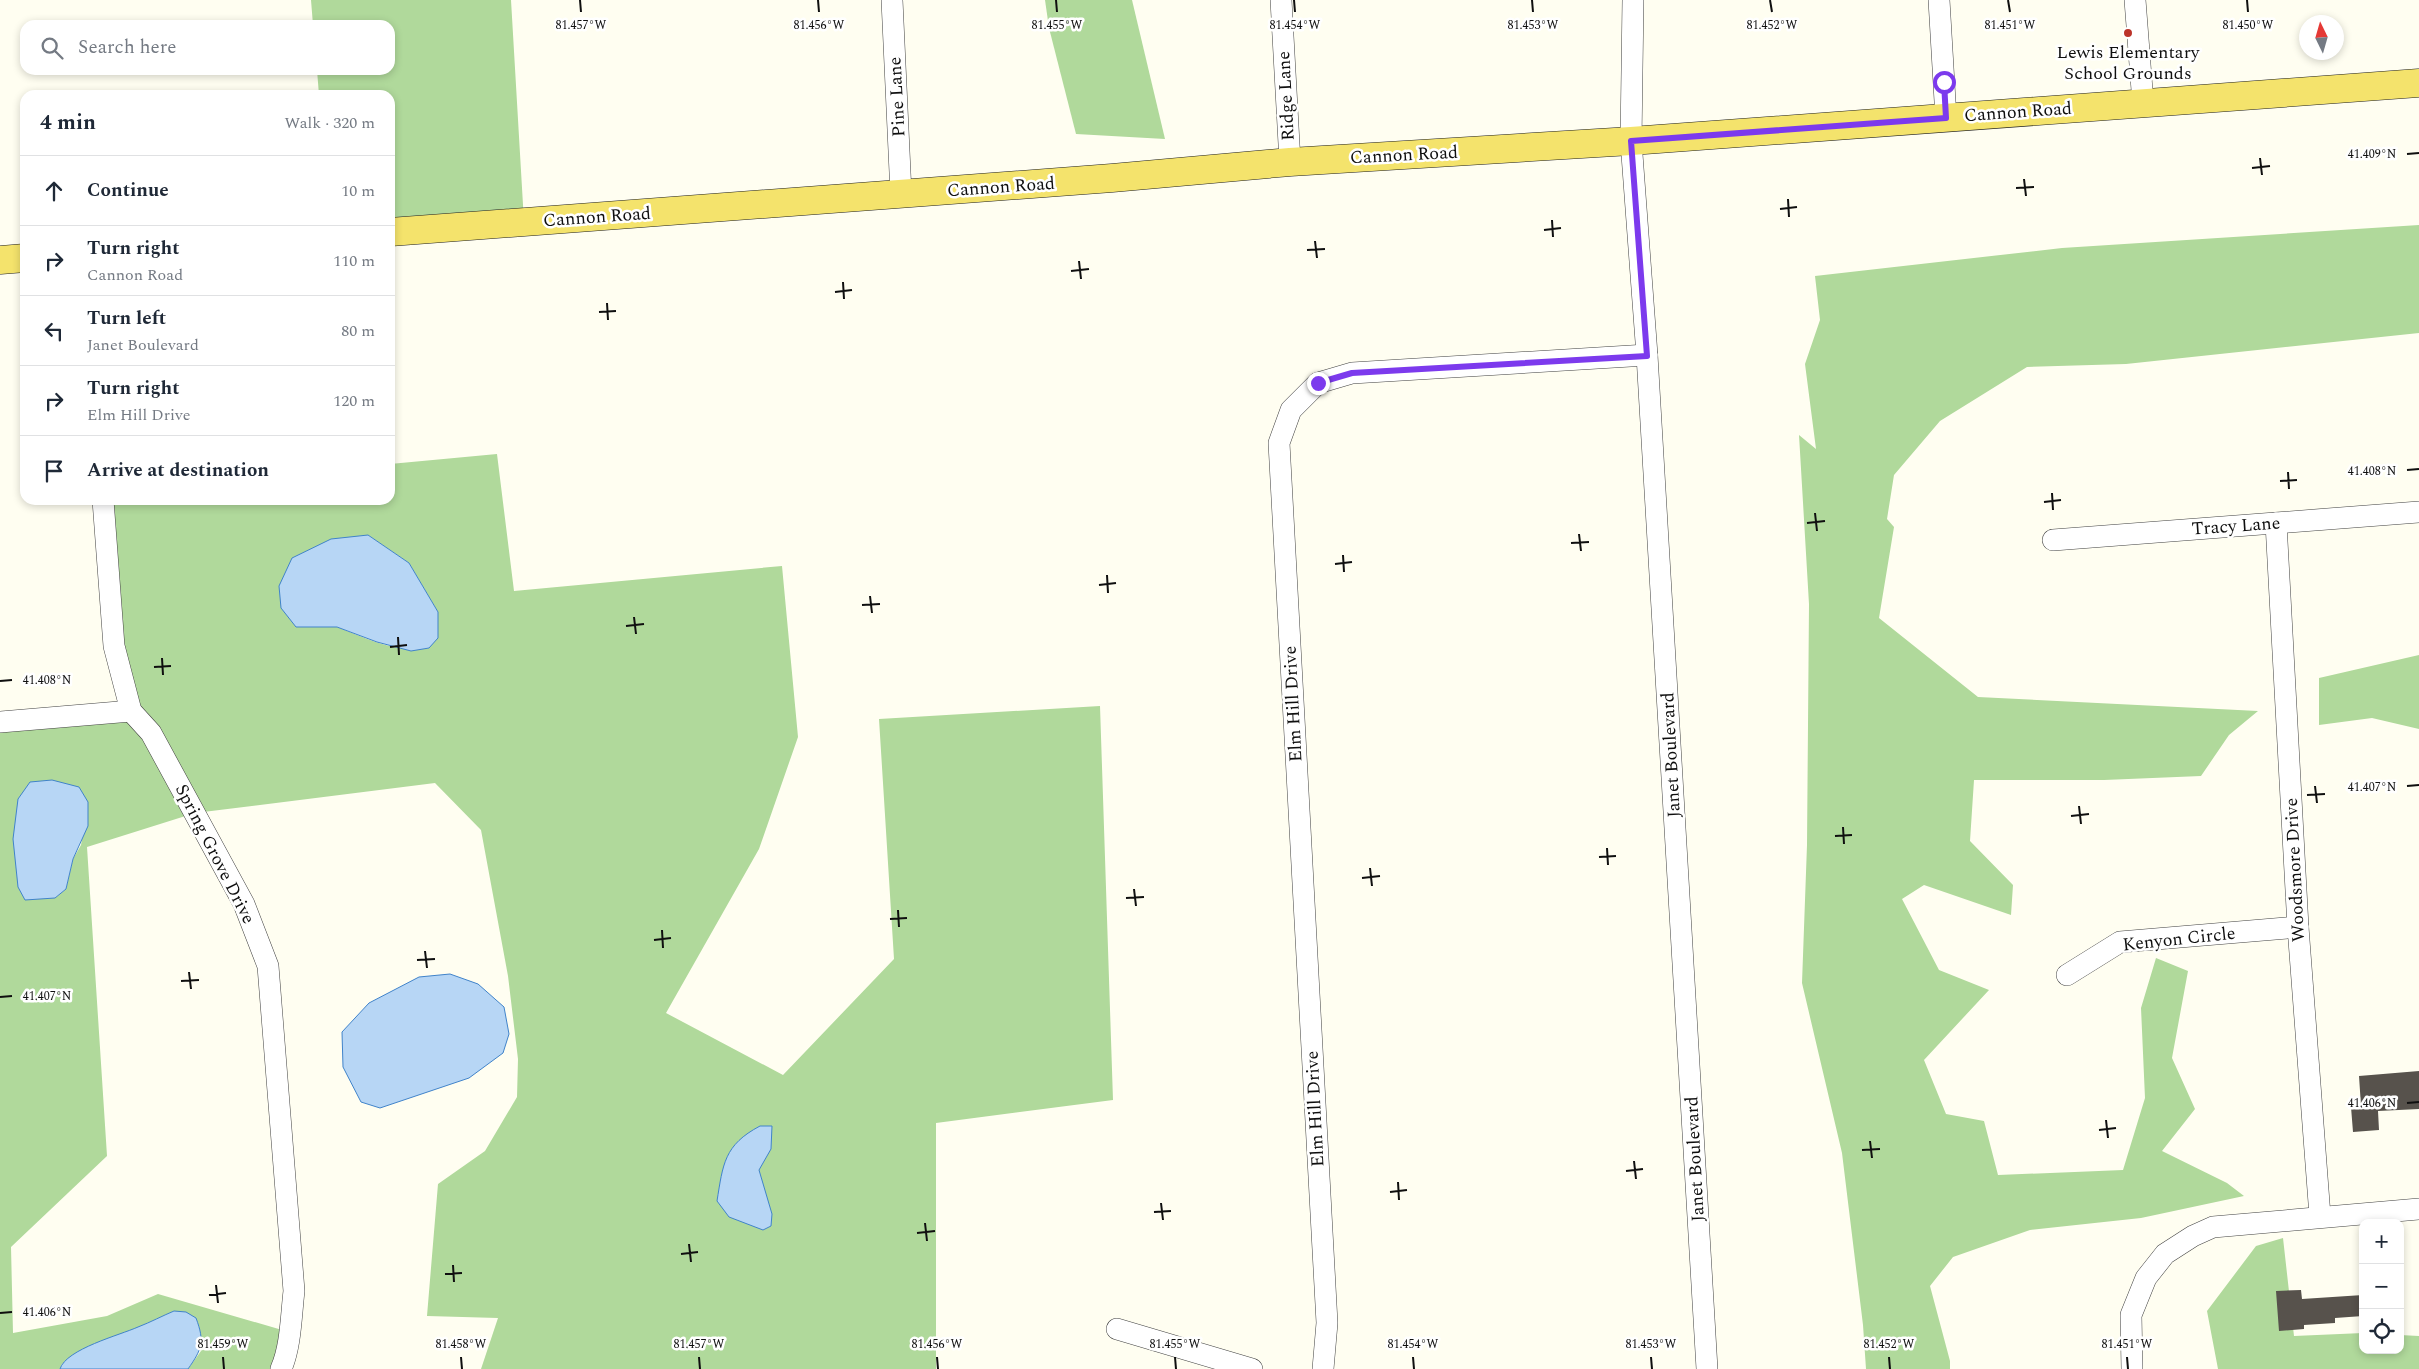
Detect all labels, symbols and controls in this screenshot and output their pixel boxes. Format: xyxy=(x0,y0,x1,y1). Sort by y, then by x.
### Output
north arrow xyxy=(2299,15,2344,60)
text: 81.457°W xyxy=(556,16,607,35)
text: 81.456°W xyxy=(794,16,845,35)
text: 81.455°W xyxy=(1032,16,1083,35)
text: 81.454°W xyxy=(1270,16,1321,35)
text: 81.453°W xyxy=(1508,16,1559,35)
text: 81.452°W xyxy=(1747,16,1798,35)
text: 81.451°W xyxy=(1985,16,2036,35)
text: 81.450°W xyxy=(2223,16,2274,35)
search box xyxy=(20,20,395,75)
marker: Lewis Elementary School Grounds xyxy=(2122,27,2134,39)
text: Search here xyxy=(78,33,177,62)
icon: search xyxy=(38,34,66,62)
place label: Lewis Elementary School Grounds xyxy=(2057,39,2201,87)
street label: Ridge Lane xyxy=(1270,50,1302,142)
street label: Pine Lane xyxy=(881,56,913,138)
route start xyxy=(1933,71,1956,94)
street label: Cannon Road xyxy=(1963,95,2073,129)
text: 4 min xyxy=(40,107,96,139)
text: Walk · 320 m xyxy=(284,111,375,135)
street label: Cannon Road xyxy=(1349,139,1459,171)
text: 41.409°N xyxy=(2348,145,2396,164)
street label: Cannon Road xyxy=(946,170,1056,204)
text: Continue xyxy=(87,176,169,205)
icon: ahead xyxy=(40,177,68,205)
text: 10 m xyxy=(341,179,375,203)
street label: Cannon Road xyxy=(542,200,652,234)
text: Turn right xyxy=(87,234,180,263)
icon: right xyxy=(40,247,68,275)
text: 110 m xyxy=(333,249,375,273)
text: Cannon Road xyxy=(87,263,183,287)
text: Turn left xyxy=(87,304,166,333)
icon: left xyxy=(40,317,68,345)
text: 80 m xyxy=(341,319,375,343)
text: Janet Boulevard xyxy=(87,333,199,357)
route end xyxy=(1307,372,1330,395)
text: Turn right xyxy=(87,374,180,403)
icon: right xyxy=(40,387,68,415)
text: 120 m xyxy=(333,389,375,413)
text: Elm Hill Drive xyxy=(87,403,190,427)
text: Arrive at destination xyxy=(87,456,269,485)
icon: arrive xyxy=(40,457,68,485)
text: 41.408°N xyxy=(2348,462,2396,481)
street label: Tracy Lane xyxy=(2191,509,2281,543)
street label: Elm Hill Drive xyxy=(1276,645,1310,763)
text: 41.408°N xyxy=(23,671,71,690)
street label: Janet Boulevard xyxy=(1654,691,1688,819)
text: 41.407°N xyxy=(2348,778,2396,797)
street label: Spring Grove Drive xyxy=(168,779,262,929)
street label: Woodsmore Drive xyxy=(2278,797,2312,943)
street label: Kenyon Circle xyxy=(2121,920,2237,958)
text: 41.407°N xyxy=(23,987,71,1006)
street label: Elm Hill Drive xyxy=(1298,1050,1332,1168)
text: 41.406°N xyxy=(2348,1094,2396,1113)
street label: Janet Boulevard xyxy=(1678,1095,1712,1223)
map controls xyxy=(2359,1219,2404,1354)
button: + xyxy=(2359,1219,2404,1264)
button: − xyxy=(2359,1264,2404,1309)
text: 41.406°N xyxy=(23,1303,71,1322)
button: locate xyxy=(2359,1309,2404,1354)
text: 81.459°W xyxy=(198,1335,249,1354)
text: 81.458°W xyxy=(436,1335,487,1354)
text: 81.457°W xyxy=(674,1335,725,1354)
text: 81.456°W xyxy=(912,1335,963,1354)
text: 81.455°W xyxy=(1150,1335,1201,1354)
text: 81.454°W xyxy=(1388,1335,1439,1354)
text: 81.453°W xyxy=(1626,1335,1677,1354)
text: 81.452°W xyxy=(1864,1335,1915,1354)
text: 81.451°W xyxy=(2102,1335,2153,1354)

